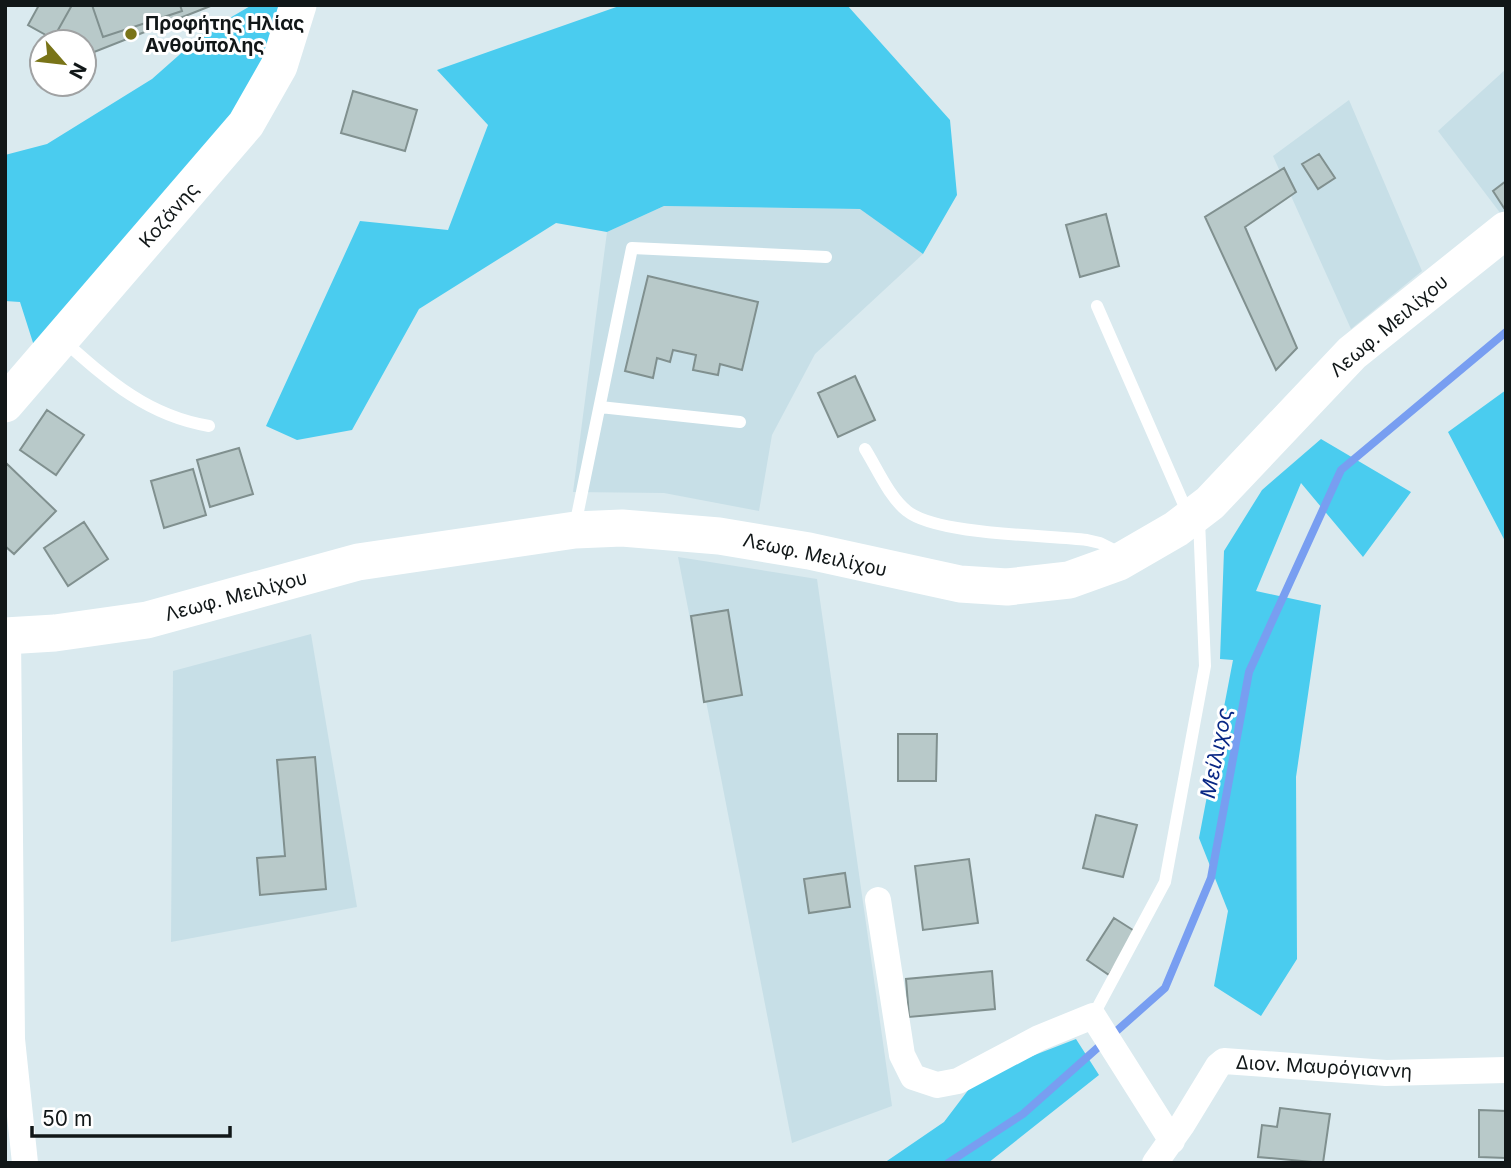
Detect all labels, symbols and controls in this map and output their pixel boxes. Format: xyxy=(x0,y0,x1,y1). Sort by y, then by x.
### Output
place label: Προφήτης Ηλίας Ανθούπολης xyxy=(145,12,305,57)
marker: Προφήτης Ηλίας Ανθούπολης xyxy=(123,26,139,42)
north arrow xyxy=(28,28,98,98)
text: N xyxy=(64,59,91,83)
street label: Κοζάνης xyxy=(134,178,204,252)
street label: Λεωφ. Μειλίχου xyxy=(1325,270,1453,382)
street label: Λεωφ. Μειλίχου xyxy=(741,529,889,581)
street label: Λεωφ. Μειλίχου xyxy=(162,566,310,626)
water label: Μείλιχος xyxy=(1195,705,1237,800)
street label: Διον. Μαυρόγιαννη xyxy=(1235,1051,1413,1083)
scale bar xyxy=(32,1094,229,1138)
text: 50 m xyxy=(42,1106,92,1131)

